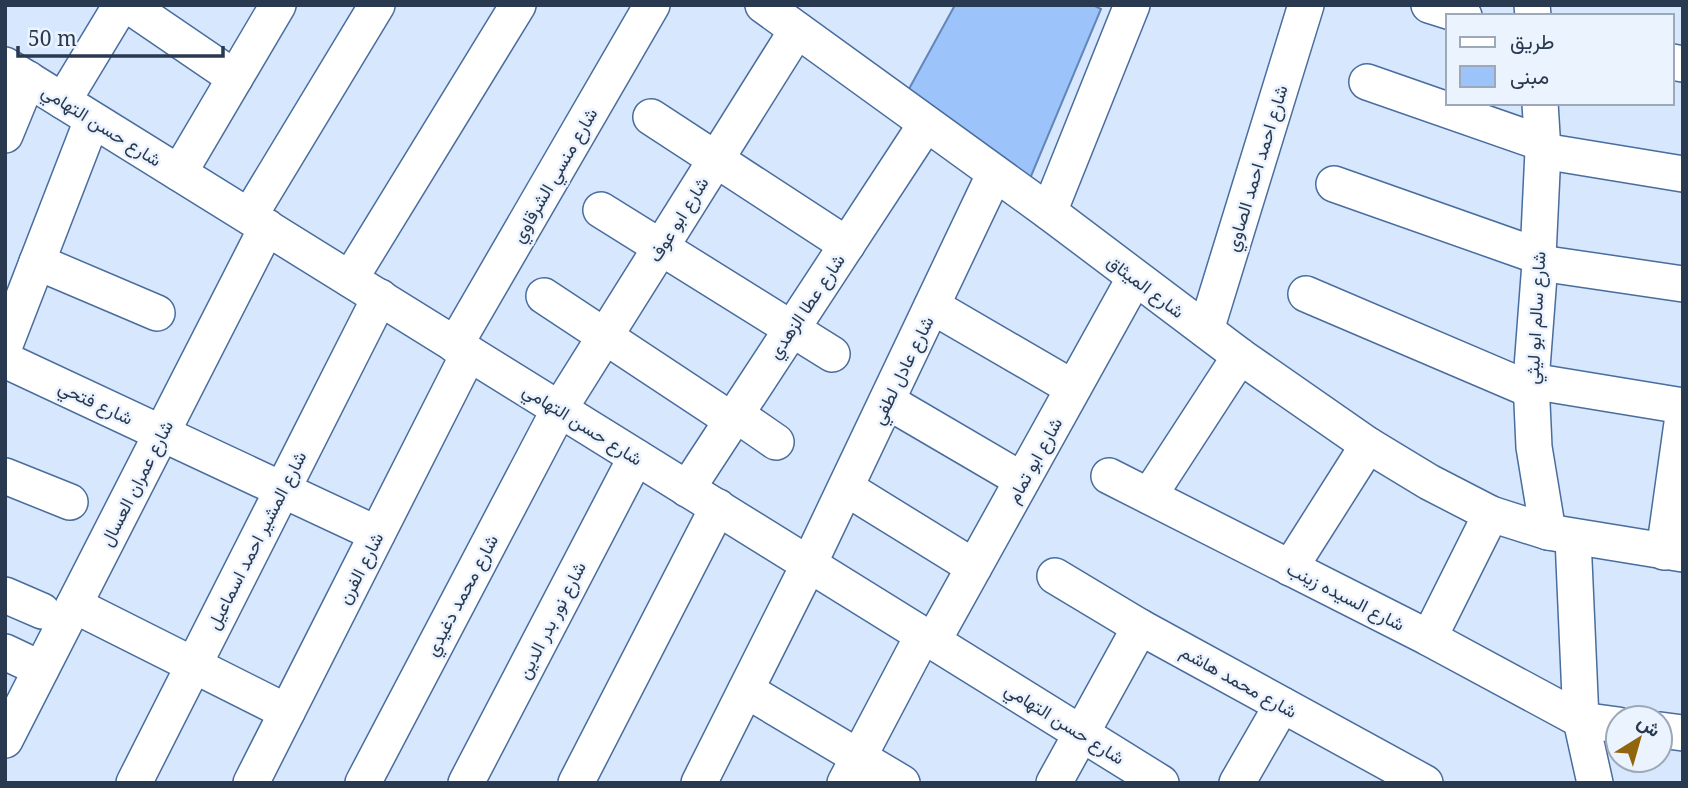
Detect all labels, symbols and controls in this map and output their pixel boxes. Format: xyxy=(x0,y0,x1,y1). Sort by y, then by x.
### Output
scale bar xyxy=(18,14,222,58)
legend xyxy=(1446,14,1674,105)
text: 50 m xyxy=(28,24,77,52)
text: طريق xyxy=(1510,27,1555,55)
text: مبنى xyxy=(1510,62,1549,90)
street label: شارع حسن التهامي xyxy=(35,79,166,175)
street label: شارع احمد احمد الصاوي xyxy=(1219,82,1297,255)
street label: شارع منسي الشرقاوي xyxy=(506,103,606,249)
street label: شارع ابو عوف xyxy=(642,172,714,267)
street label: شارع عطا الزهدي xyxy=(762,249,853,365)
street label: شارع الميثاق xyxy=(1102,249,1190,324)
street label: شارع سالم ابو ليثي xyxy=(1520,251,1554,385)
street label: شارع عادل لطفي xyxy=(865,312,942,430)
street label: شارع فتحي xyxy=(53,374,137,433)
street label: شارع حسن التهامي xyxy=(516,378,647,474)
street label: شارع ابو تمام xyxy=(1001,413,1068,508)
street label: شارع عمران العسال xyxy=(94,416,179,551)
street label: شارع المشير احمد اسماعيل xyxy=(201,447,312,634)
street label: شارع الفرن xyxy=(332,528,389,609)
street label: شارع محمد دغيدي xyxy=(419,530,507,662)
street label: شارع السيده زينب xyxy=(1283,556,1409,637)
street label: شارع نور بدر الدين xyxy=(511,557,592,683)
street label: شارع محمد هاشم xyxy=(1176,639,1302,724)
street label: شارع حسن التهامي xyxy=(998,677,1129,773)
north arrow xyxy=(1604,704,1674,774)
text: ش xyxy=(1632,708,1666,743)

